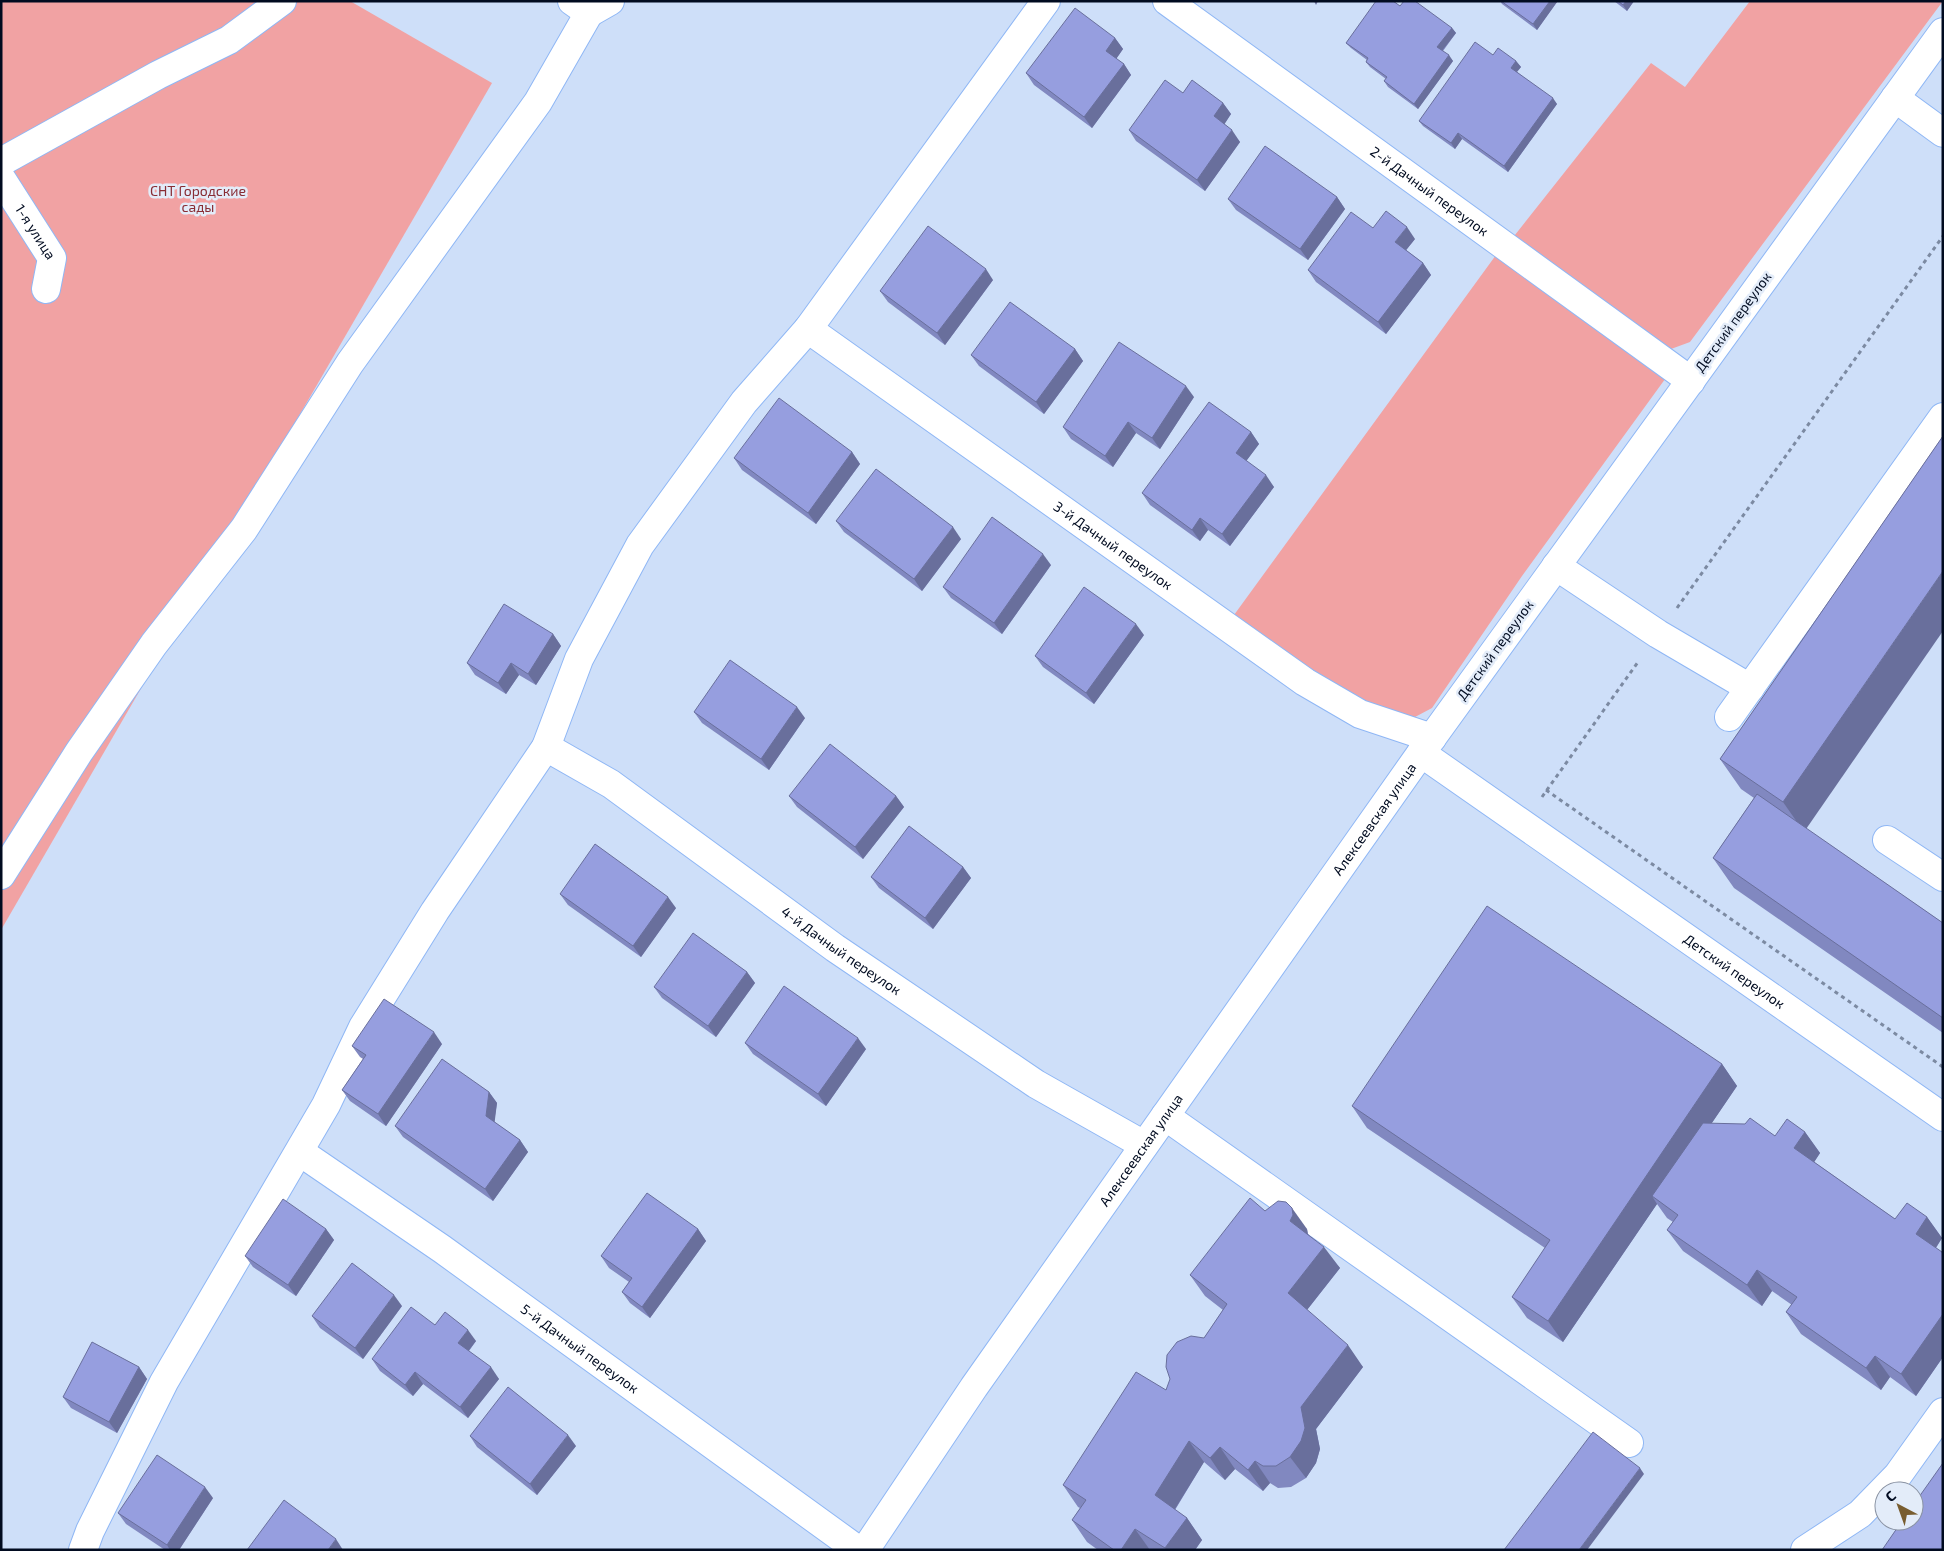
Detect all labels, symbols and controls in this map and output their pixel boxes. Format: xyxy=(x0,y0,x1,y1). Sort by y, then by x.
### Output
street label: 2-й Дачный переулок xyxy=(1367,142,1492,240)
park label: СНТ Городские сады xyxy=(150,182,246,215)
street label: 1-я улица xyxy=(12,201,60,262)
street label: Детский переулок xyxy=(1691,268,1775,375)
street label: 3-й Дачный переулок xyxy=(1051,497,1176,593)
street label: Детский переулок xyxy=(1453,596,1537,703)
street label: Алексеевская улица xyxy=(1329,759,1419,878)
street label: 4-й Дачный переулок xyxy=(778,903,905,999)
street label: Детский переулок xyxy=(1681,930,1789,1012)
street label: Алексеевская улица xyxy=(1095,1090,1186,1209)
street label: 5-й Дачный переулок xyxy=(518,1300,643,1397)
north arrow xyxy=(1874,1481,1924,1531)
text: С xyxy=(1881,1487,1899,1505)

